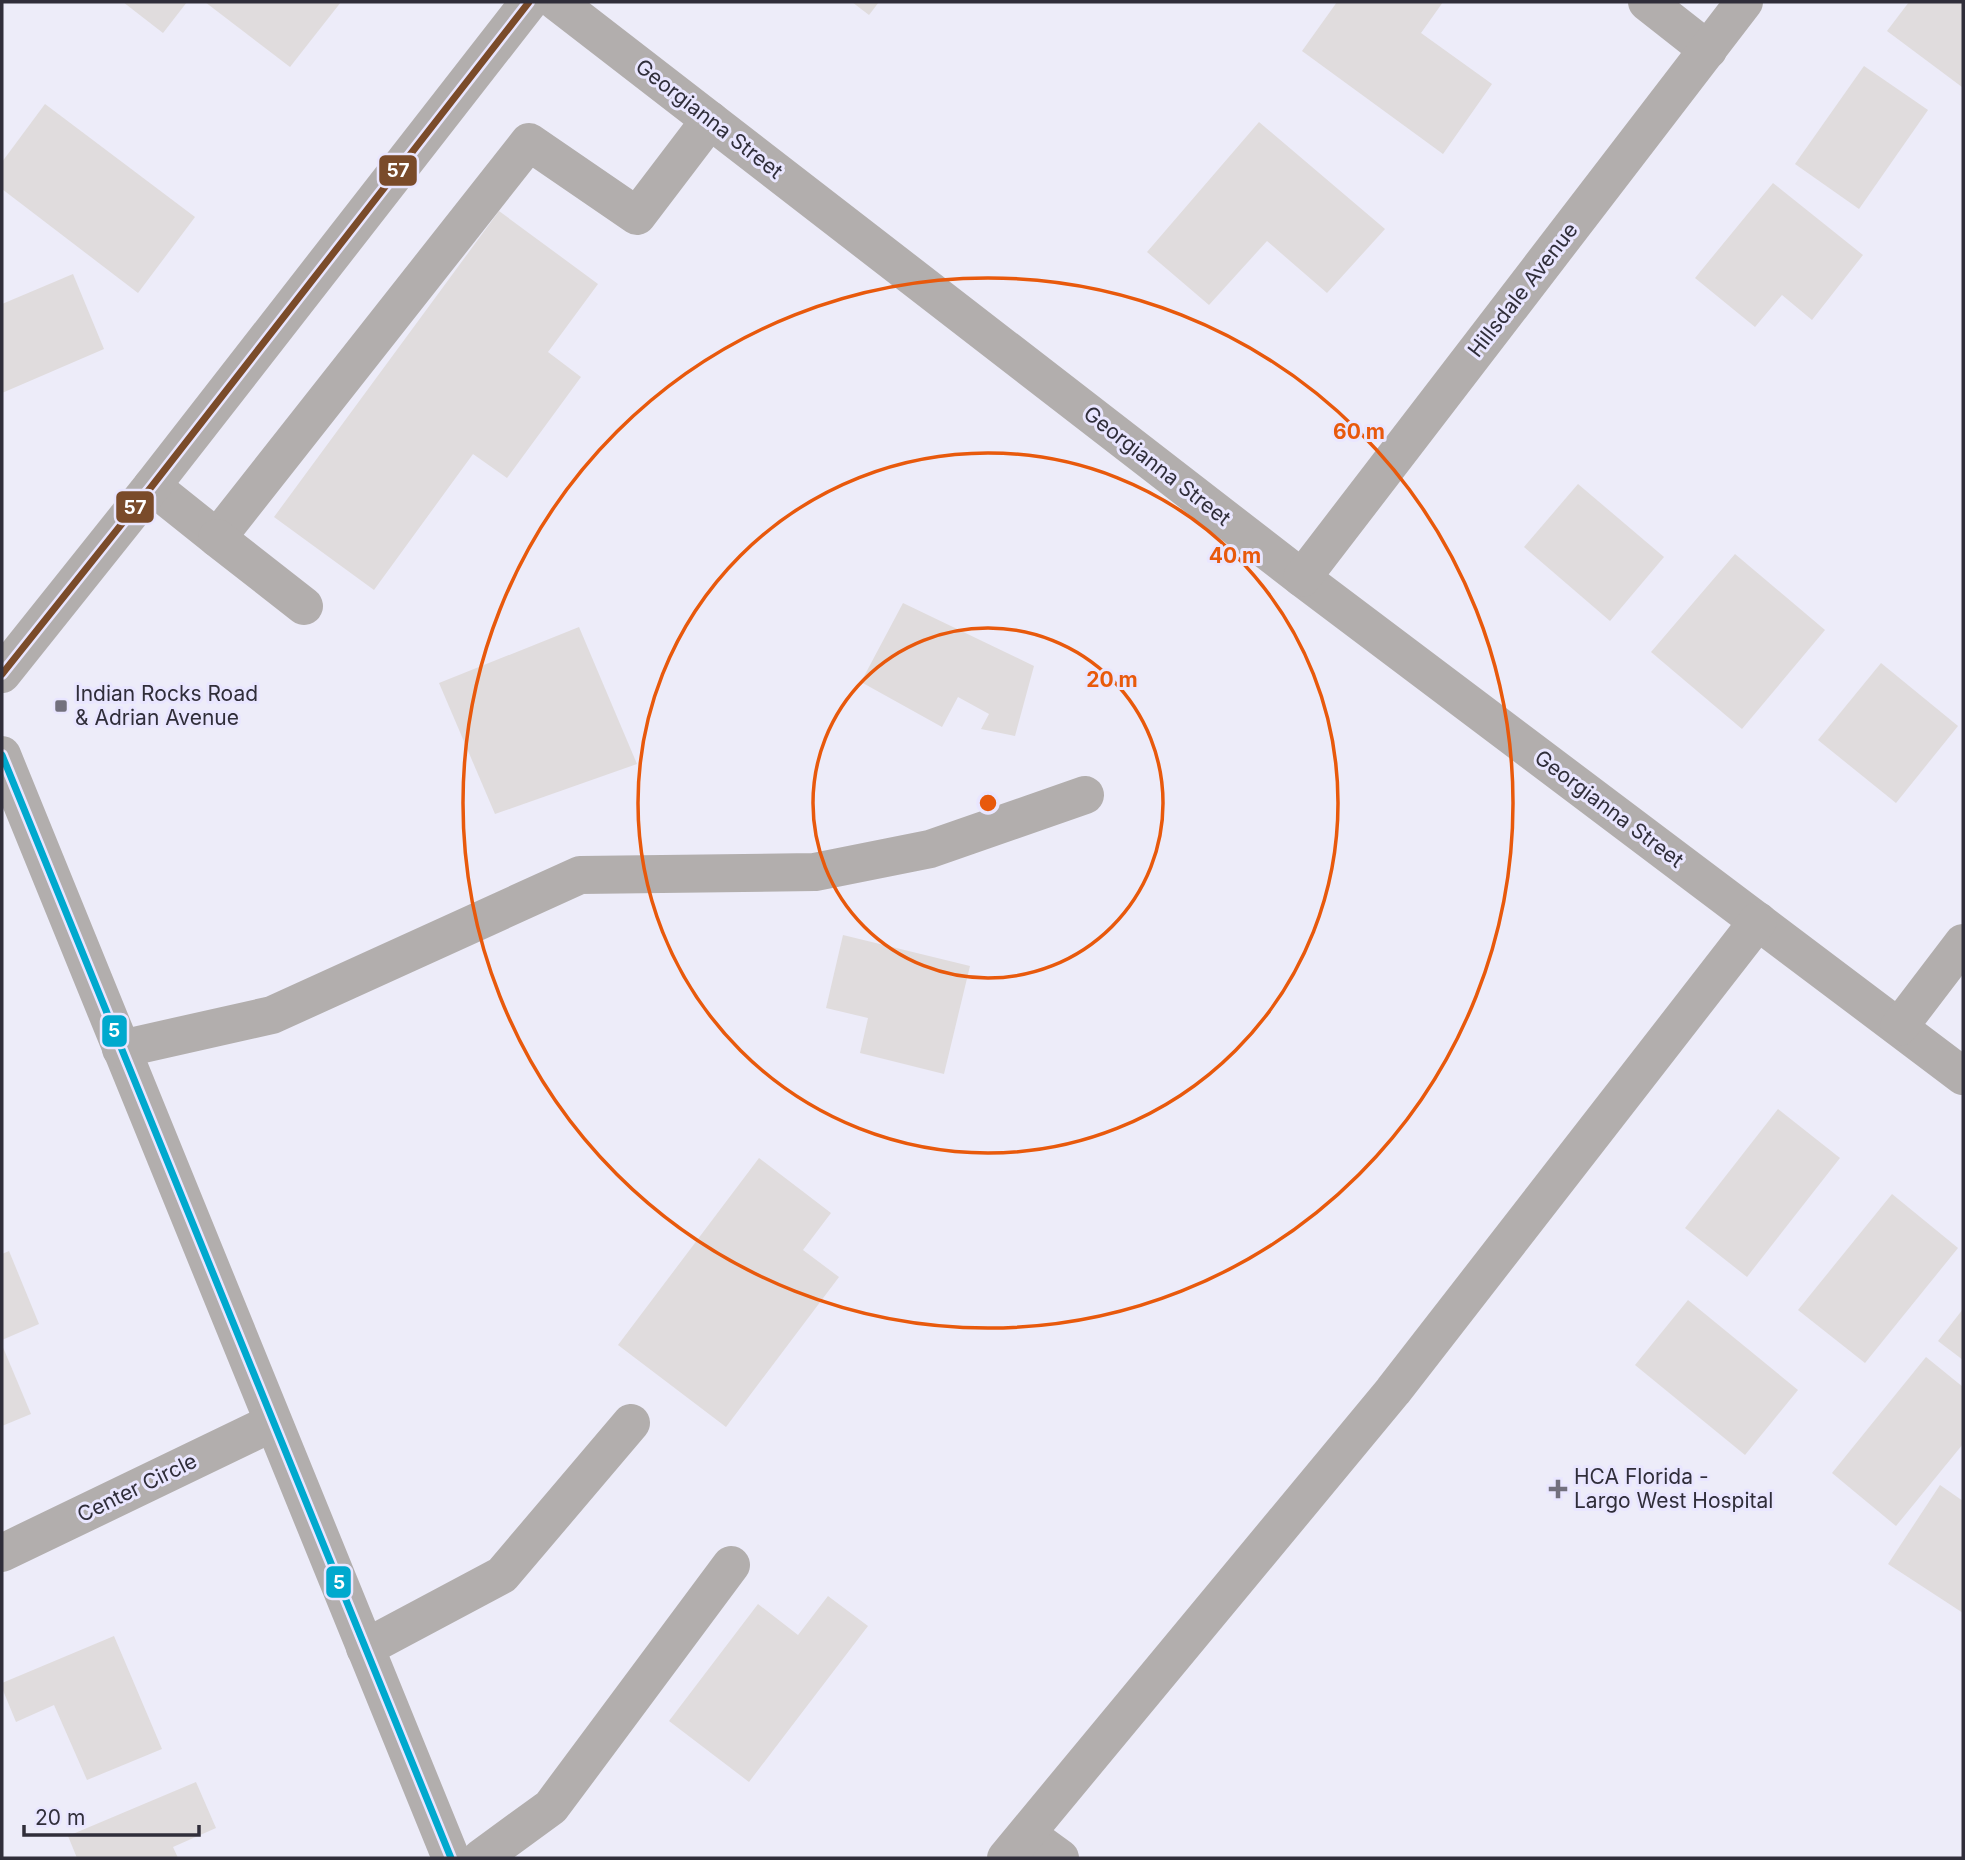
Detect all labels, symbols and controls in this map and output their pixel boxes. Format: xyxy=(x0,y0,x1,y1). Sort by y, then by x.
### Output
street label: Georgianna Street xyxy=(631,53,788,184)
line badge: 57 xyxy=(378,154,418,187)
text: 57 xyxy=(386,159,410,182)
street label: Hillsdale Avenue xyxy=(1462,218,1583,362)
street label: Georgianna Street xyxy=(1079,400,1236,531)
text: 60 m xyxy=(1333,419,1385,444)
line badge: 57 xyxy=(115,490,155,524)
text: 57 xyxy=(123,496,147,519)
text: 40 m xyxy=(1209,543,1261,568)
text: 20 m xyxy=(1086,667,1138,692)
place label: Indian Rocks Road & Adrian Avenue xyxy=(75,681,258,730)
marker: Indian Rocks Road & Adrian Avenue xyxy=(53,698,69,714)
street label: Georgianna Street xyxy=(1530,745,1689,873)
centre of rings xyxy=(976,791,1000,815)
line badge: 5 xyxy=(101,1014,128,1048)
text: 5 xyxy=(108,1019,120,1042)
street label: Center Circle xyxy=(73,1448,201,1527)
place label: HCA Florida - Largo West Hospital xyxy=(1574,1464,1773,1513)
marker: HCA Florida - Largo West Hospital xyxy=(1548,1479,1568,1499)
line badge: 5 xyxy=(325,1565,352,1599)
text: 5 xyxy=(333,1571,345,1594)
scale bar xyxy=(24,1794,200,1838)
text: 20 m xyxy=(35,1805,85,1830)

